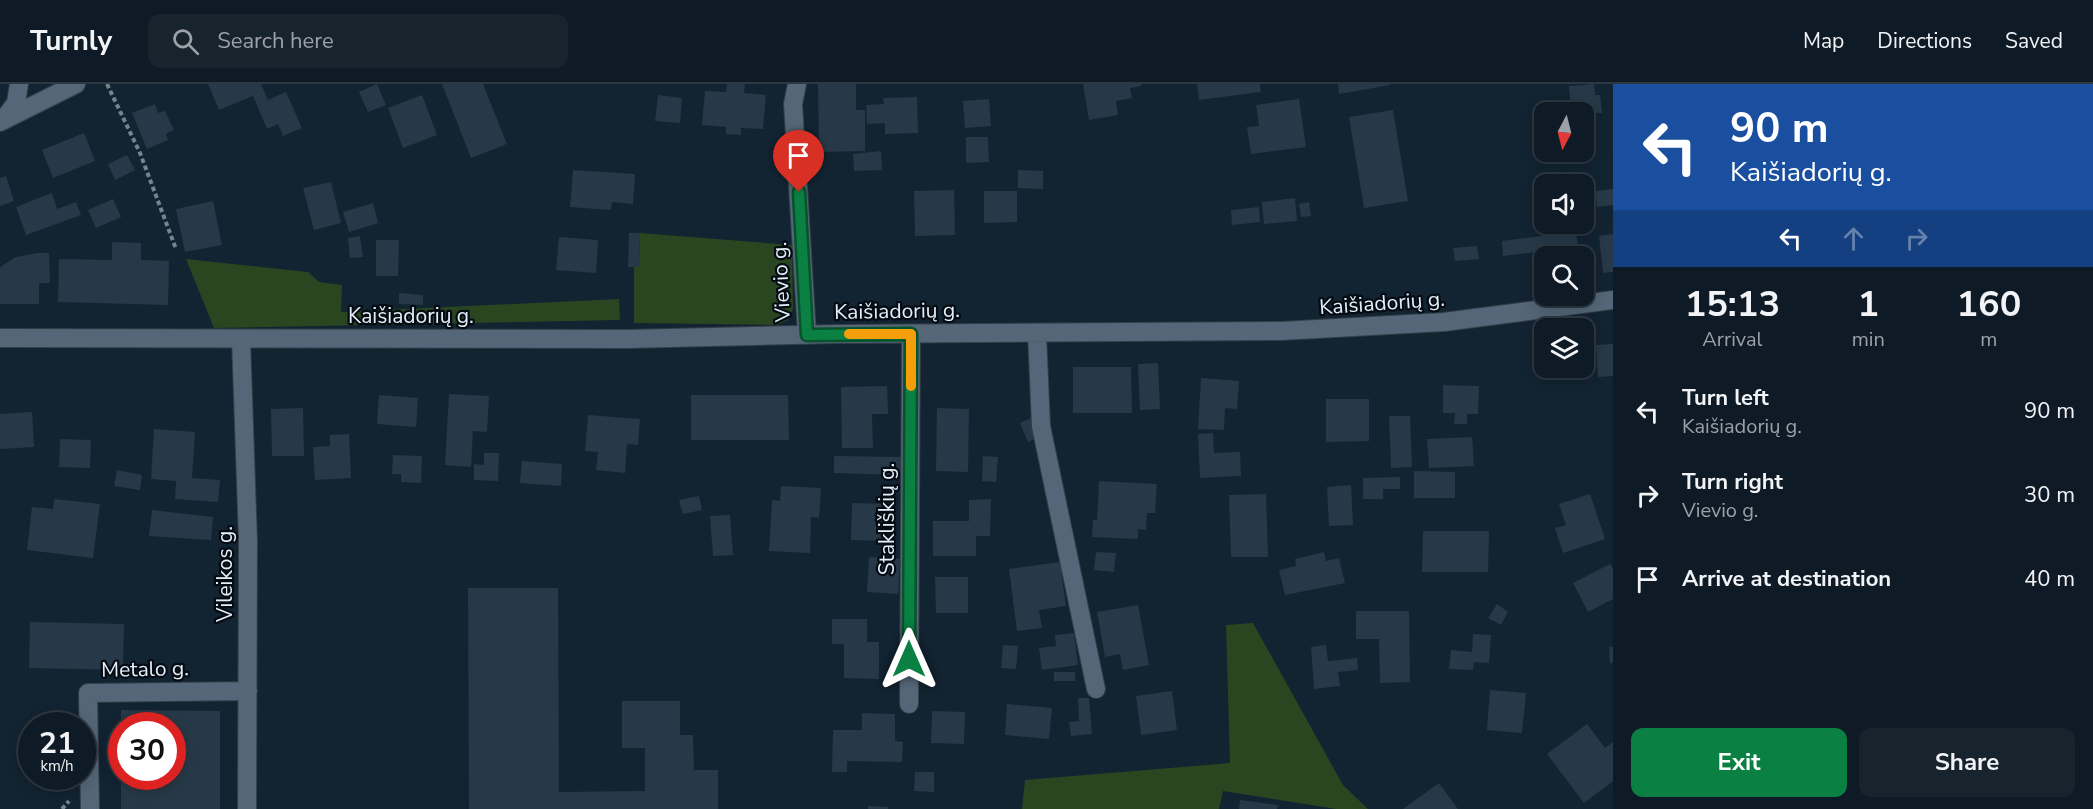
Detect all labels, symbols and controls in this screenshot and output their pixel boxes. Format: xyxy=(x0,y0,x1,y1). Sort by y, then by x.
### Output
search box xyxy=(148,14,568,68)
text: Turnly xyxy=(30,22,112,60)
icon: search xyxy=(169,25,202,58)
text: Search here xyxy=(217,26,334,56)
text: Map xyxy=(1803,27,1844,55)
text: Directions xyxy=(1877,27,1972,55)
text: Saved xyxy=(2005,27,2063,55)
text: 90 m xyxy=(1730,100,1829,157)
north arrow xyxy=(1534,102,1594,162)
map controls xyxy=(1534,102,1594,378)
icon: left xyxy=(1631,108,1709,186)
pin xyxy=(773,130,824,192)
icon: arrive xyxy=(782,139,815,172)
text: Kaišiadorių g. xyxy=(1730,154,1892,191)
button: sound xyxy=(1534,174,1594,234)
icon: left xyxy=(1774,222,1807,255)
icon: ahead xyxy=(1837,222,1870,255)
icon: right xyxy=(1900,222,1933,255)
street label: Vievio g. xyxy=(765,241,797,324)
button: search xyxy=(1534,246,1594,306)
text: 15:13 xyxy=(1685,280,1780,329)
text: 1 xyxy=(1857,280,1879,329)
text: 160 xyxy=(1956,280,2021,329)
street label: Kaišiadorių g. xyxy=(1318,285,1446,321)
street label: Kaišiadorių g. xyxy=(834,296,960,326)
street label: Kaišiadorių g. xyxy=(348,302,474,330)
button: layers xyxy=(1534,318,1594,378)
text: Arrival xyxy=(1702,326,1762,353)
text: min xyxy=(1852,326,1885,353)
text: m xyxy=(1980,326,1997,353)
text: Turn left xyxy=(1682,383,1769,413)
icon: left xyxy=(1631,395,1664,428)
text: 90 m xyxy=(2024,396,2075,426)
text: Kaišiadorių g. xyxy=(1682,413,1802,440)
street label: Stakliškių g. xyxy=(873,463,901,575)
text: Turn right xyxy=(1682,467,1783,497)
icon: right xyxy=(1631,479,1664,512)
text: 30 m xyxy=(2024,480,2075,510)
text: Vievio g. xyxy=(1682,497,1758,524)
street label: Vileikos g. xyxy=(211,526,239,623)
icon: arrive xyxy=(1631,563,1664,596)
text: Arrive at destination xyxy=(1682,564,1891,594)
text: 40 m xyxy=(2024,564,2075,594)
position arrow xyxy=(877,627,941,691)
street label: Metalo g. xyxy=(101,654,189,684)
speed limit sign: 30 xyxy=(108,712,186,790)
text: 21 xyxy=(39,723,75,764)
button: Exit xyxy=(1631,728,1847,797)
button: Share xyxy=(1859,728,2075,797)
text: km/h xyxy=(40,756,74,776)

